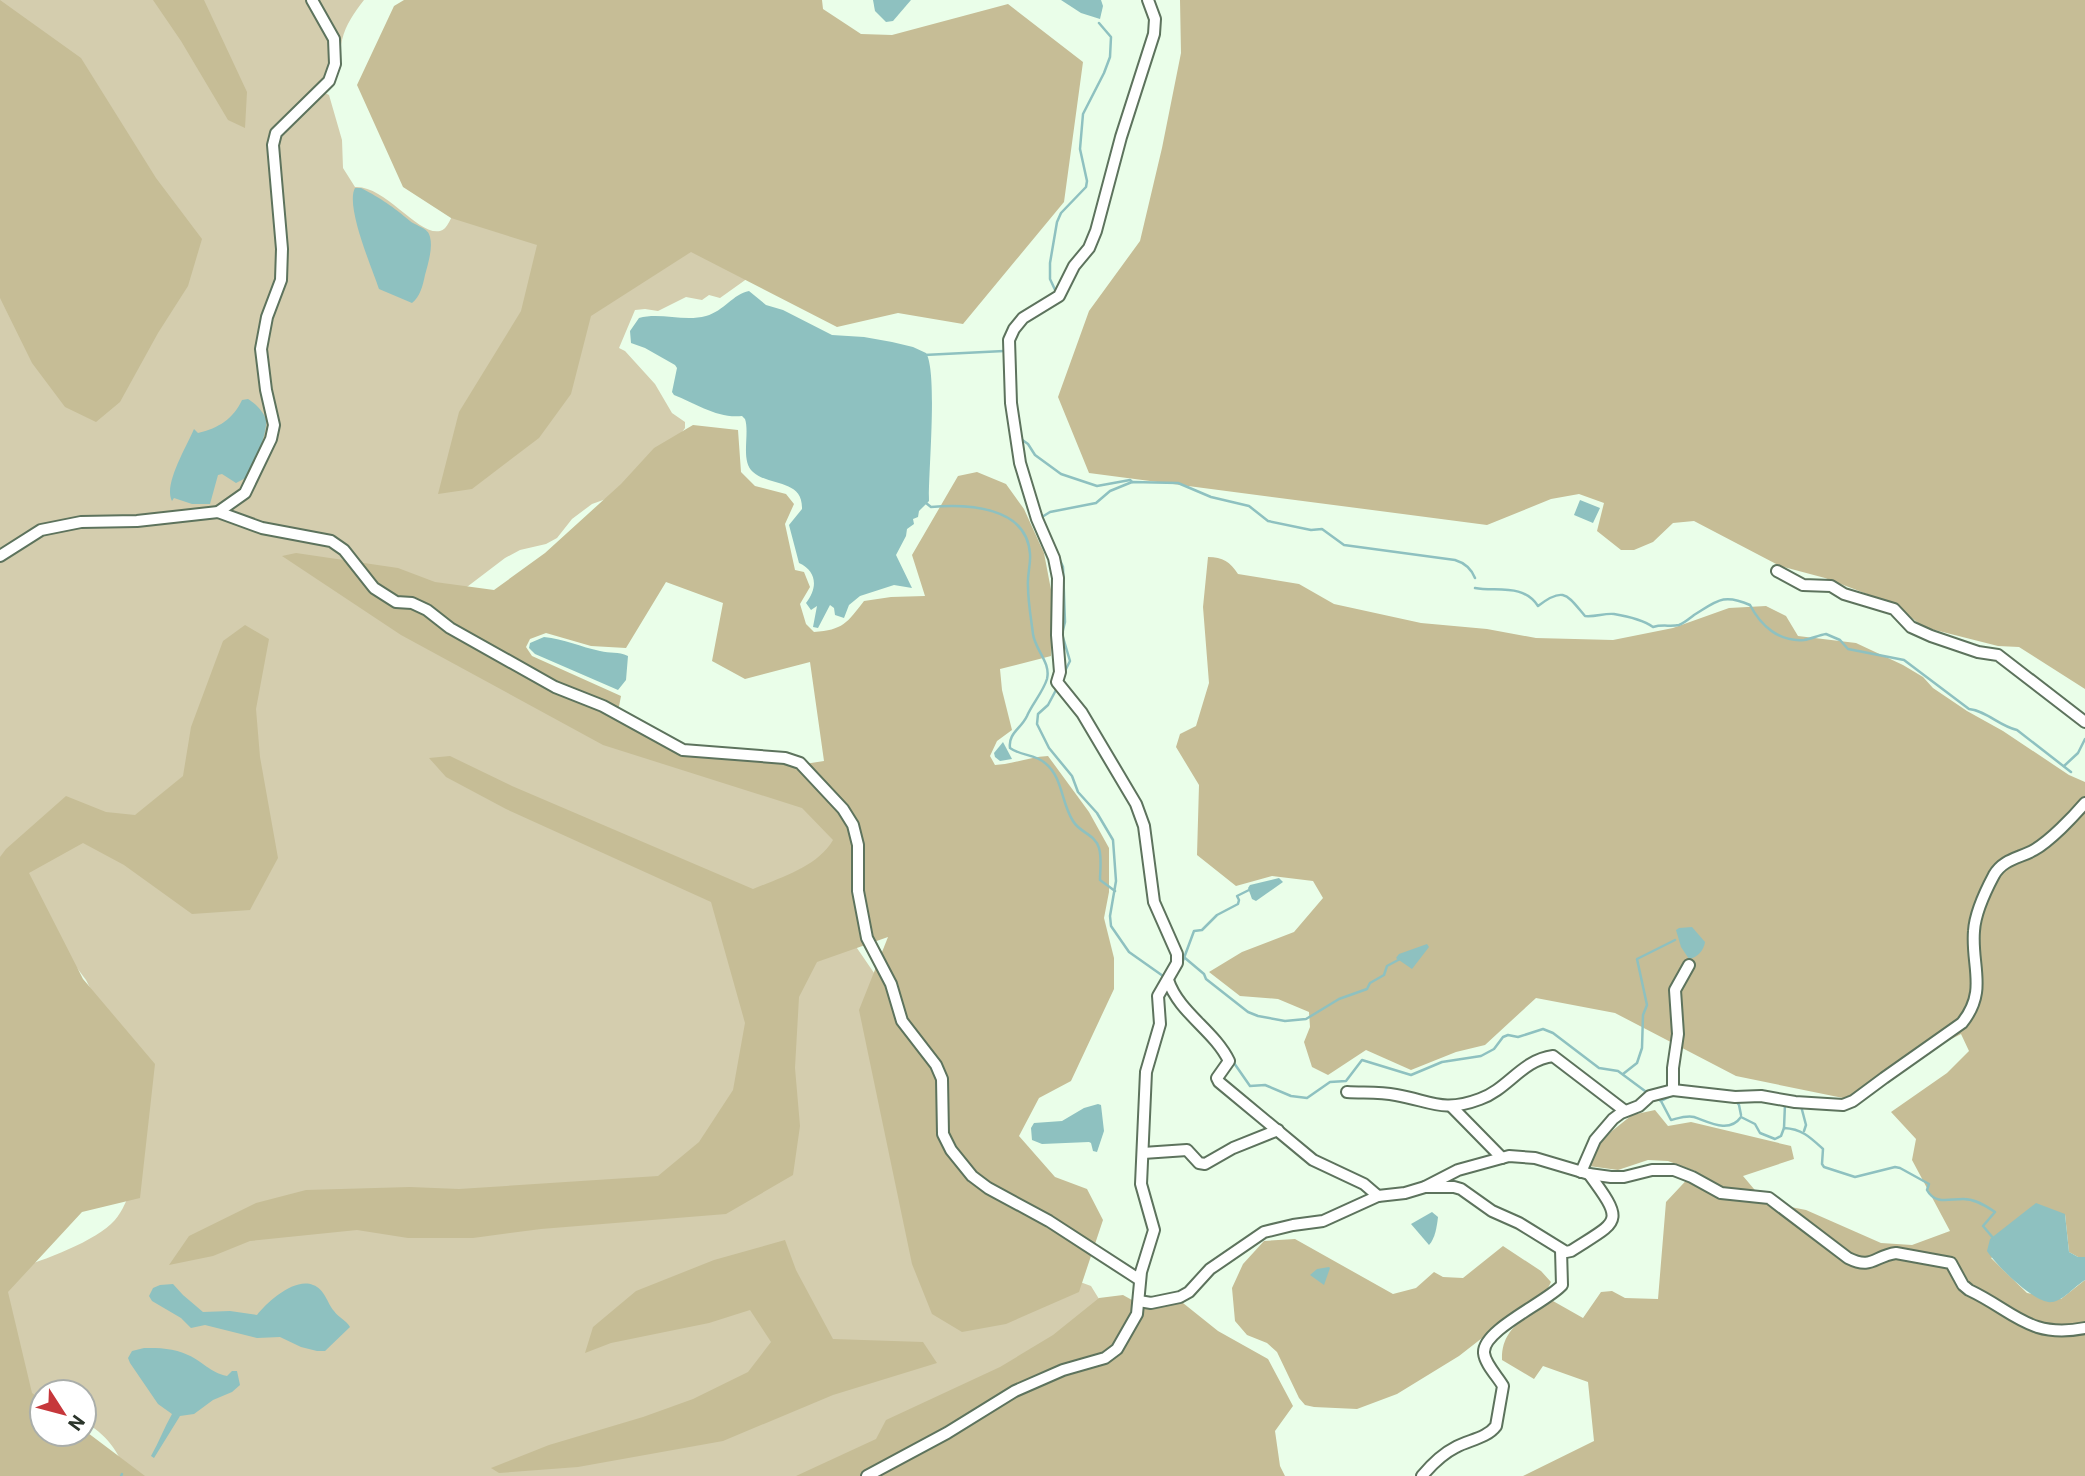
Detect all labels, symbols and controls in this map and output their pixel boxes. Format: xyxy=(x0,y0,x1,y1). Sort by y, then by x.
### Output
north arrow xyxy=(28,1378,98,1448)
text: N xyxy=(63,1411,90,1435)

